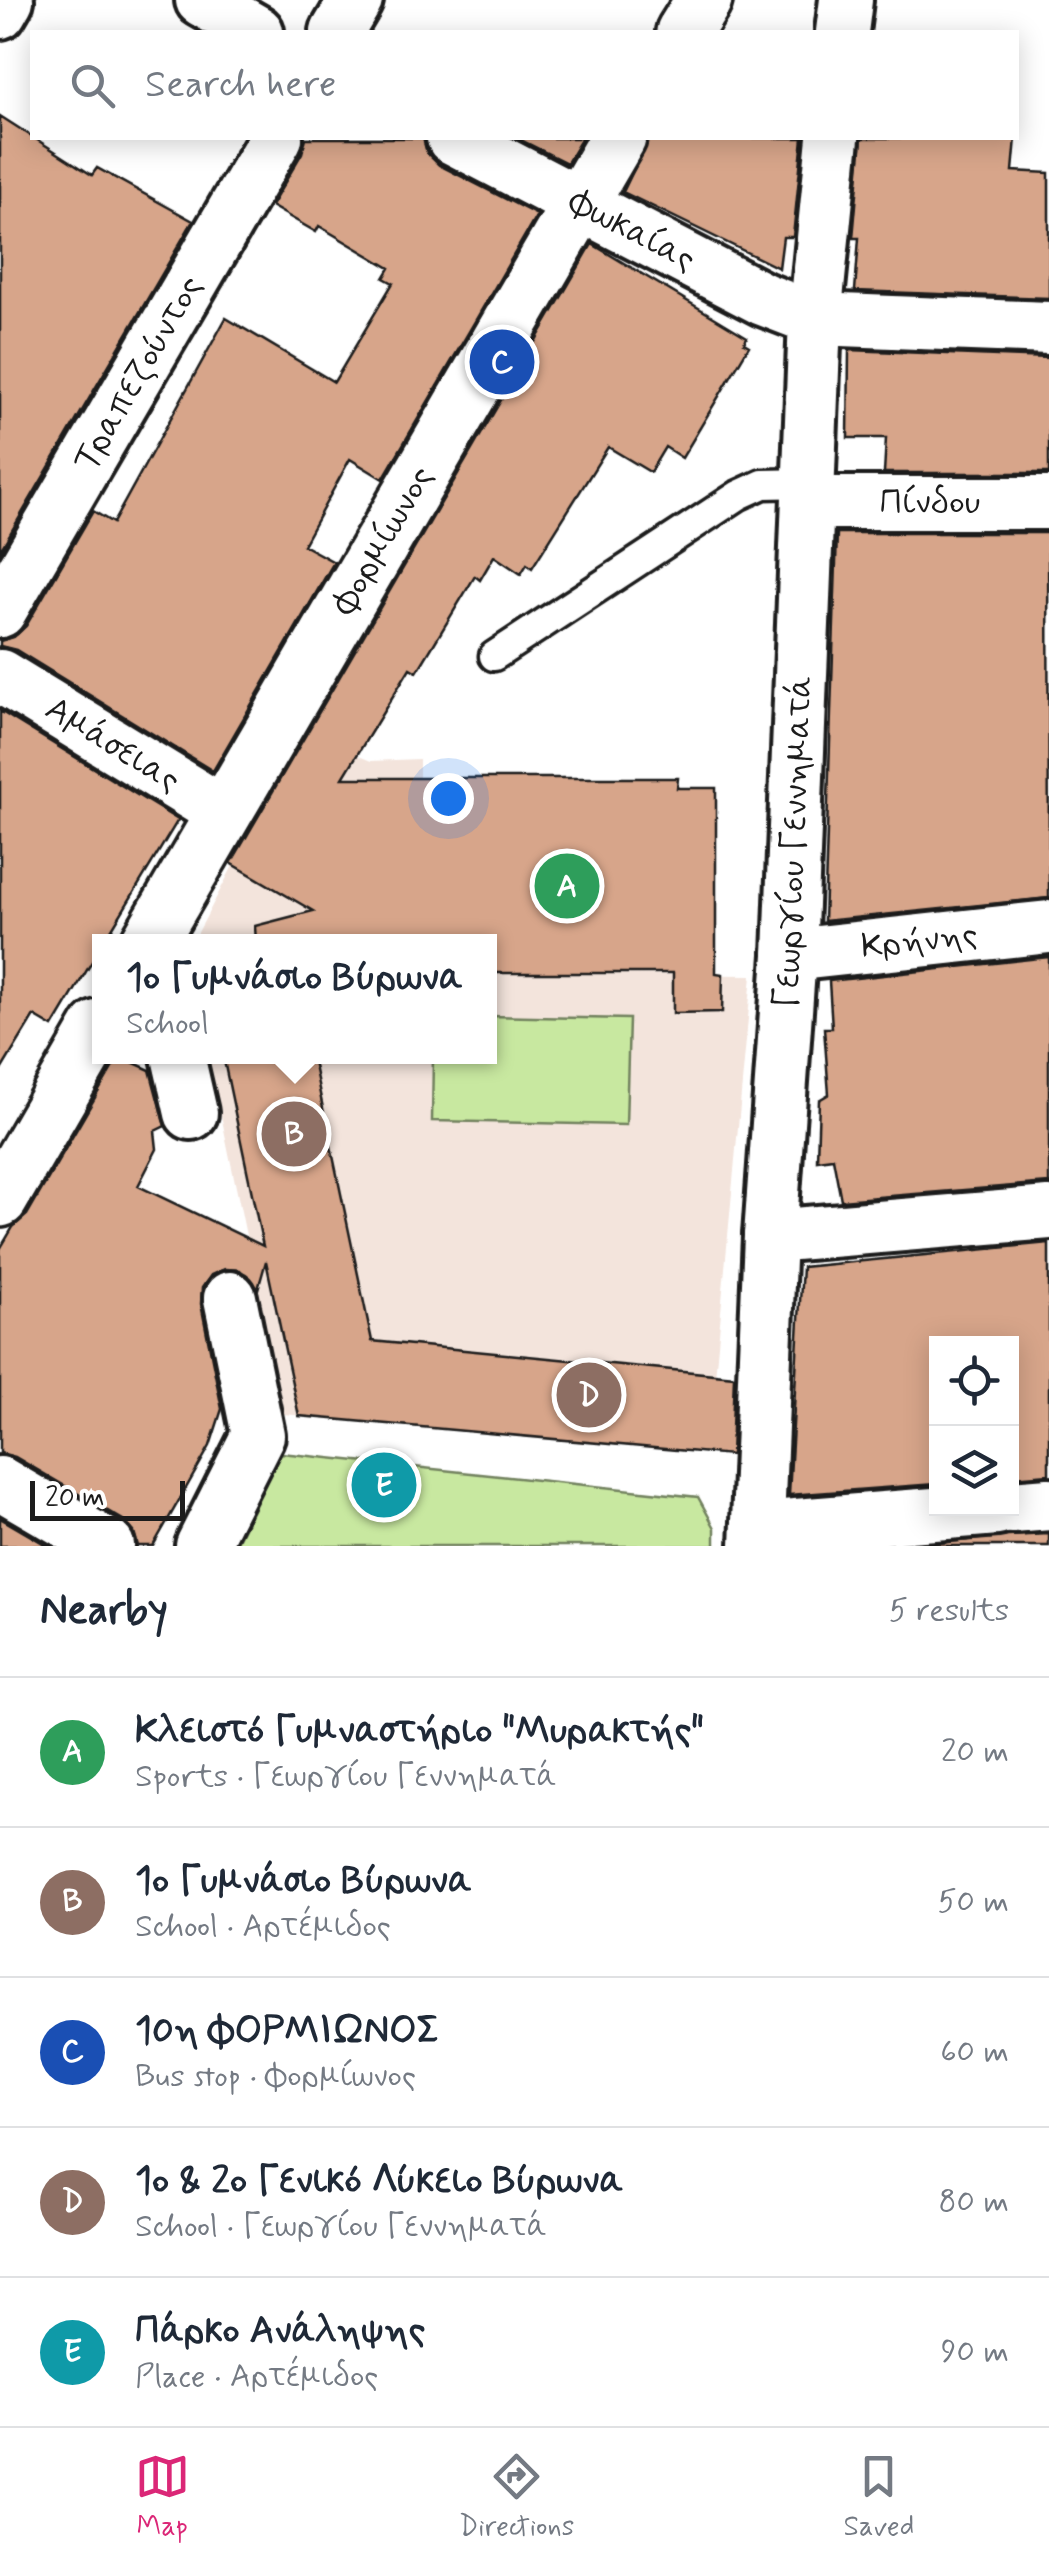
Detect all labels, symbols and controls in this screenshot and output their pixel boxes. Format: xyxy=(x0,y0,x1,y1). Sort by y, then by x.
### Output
search box xyxy=(30,30,1019,140)
icon: search xyxy=(65,58,120,113)
text: Search here xyxy=(145,61,336,110)
street label: Φωκαίας xyxy=(560,179,703,283)
street label: Τραπεζούντος xyxy=(63,267,214,480)
pin: C xyxy=(470,324,534,400)
street label: Φορμίωνος xyxy=(321,458,445,624)
street label: Πίνδου xyxy=(880,480,980,526)
street label: Γεωργίου Γεννηματά xyxy=(763,675,824,1010)
street label: Αμάσειας xyxy=(36,686,189,804)
your location xyxy=(423,773,474,824)
pin: A xyxy=(534,848,600,924)
street label: Κρήνης xyxy=(859,912,980,970)
popup xyxy=(92,934,497,1064)
text: 1ο Γυμνάσιο Βύρωνα xyxy=(126,954,463,1003)
text: School xyxy=(126,1003,209,1045)
pin: B xyxy=(262,1096,326,1172)
map controls xyxy=(929,1336,1019,1516)
button: locate xyxy=(929,1336,1019,1426)
pin: D xyxy=(556,1358,622,1432)
button: layers xyxy=(929,1426,1019,1516)
pin: E xyxy=(352,1448,416,1522)
scale bar xyxy=(30,1476,185,1521)
text: 20 m xyxy=(45,1480,105,1517)
text: Nearby xyxy=(40,1584,168,1639)
text: 5 results xyxy=(889,1590,1009,1632)
text: Κλειστό Γυμναστήριο "Μυρακτής" xyxy=(135,1707,704,1756)
text: A xyxy=(62,1731,83,1773)
text: 20 m xyxy=(941,1731,1009,1773)
text: Sports · Γεωργίου Γεννηματά xyxy=(135,1756,556,1798)
text: 1ο Γυμνάσιο Βύρωνα xyxy=(135,1857,472,1906)
text: B xyxy=(62,1881,83,1923)
text: 50 m xyxy=(937,1881,1009,1923)
text: School · Αρτέμιδος xyxy=(135,1906,391,1948)
text: 10η ΦΟΡΜΙΩΝΟΣ xyxy=(135,2007,440,2056)
text: C xyxy=(61,2031,84,2073)
text: 60 m xyxy=(940,2031,1009,2073)
text: Bus stop · Φορμίωνος xyxy=(135,2056,416,2098)
text: 1ο & 2ο Γενικό Λύκειο Βύρωνα xyxy=(135,2157,623,2206)
text: D xyxy=(61,2181,84,2223)
text: 80 m xyxy=(939,2181,1009,2223)
text: School · Γεωργίου Γεννηματά xyxy=(135,2206,547,2248)
text: Πάρκο Ανάληψης xyxy=(135,2307,425,2356)
text: E xyxy=(63,2331,82,2373)
text: 90 m xyxy=(941,2331,1009,2373)
text: Place · Αρτέμιδος xyxy=(135,2356,378,2398)
tab: Map xyxy=(135,2449,190,2546)
tab: Directions xyxy=(459,2449,574,2546)
tab: Saved xyxy=(844,2449,914,2546)

